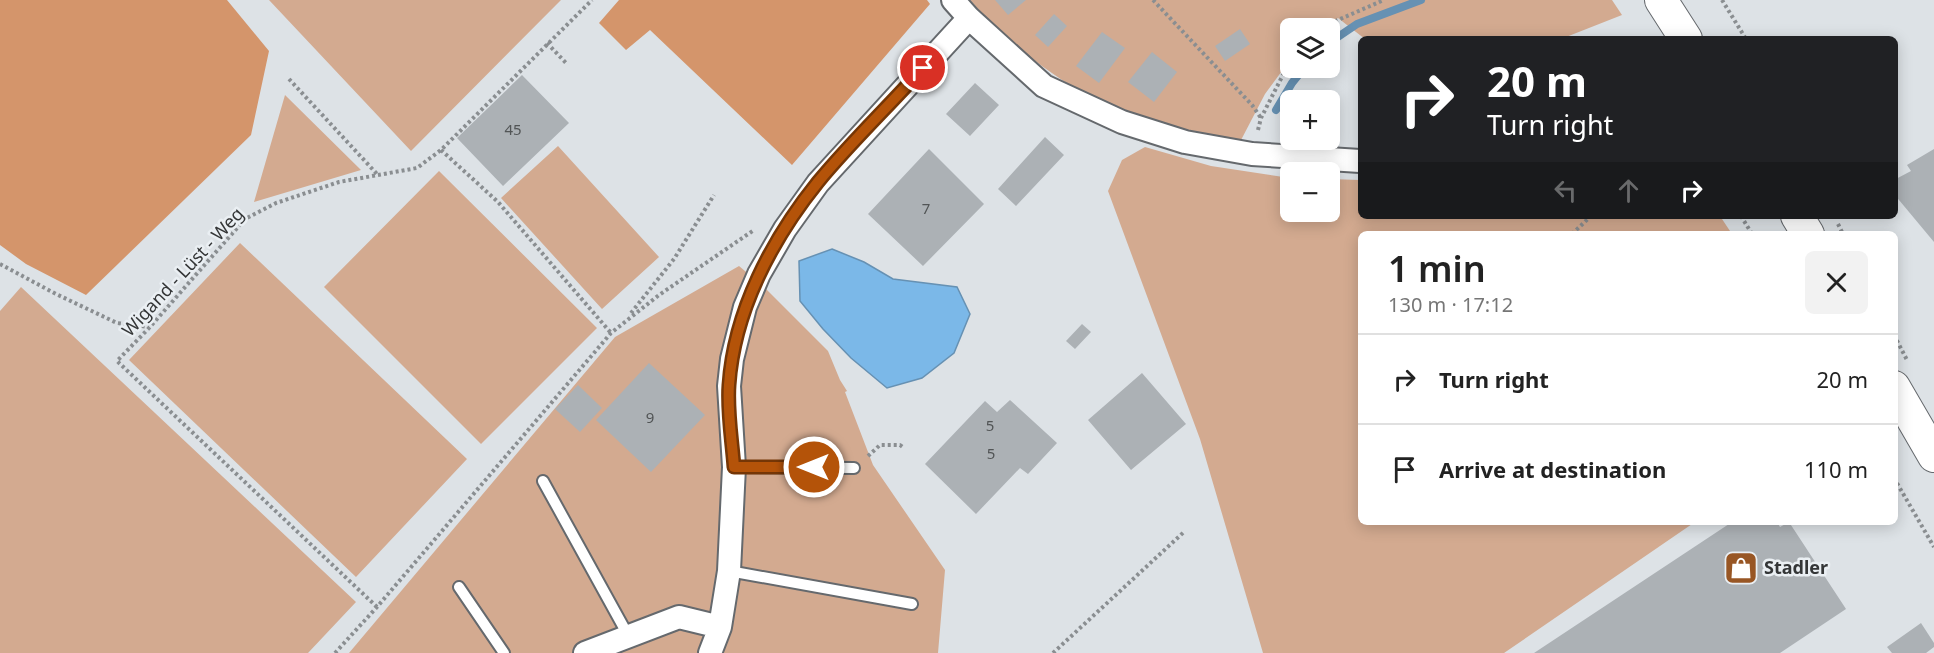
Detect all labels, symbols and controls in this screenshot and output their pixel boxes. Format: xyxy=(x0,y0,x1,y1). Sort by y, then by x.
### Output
map controls xyxy=(1280,18,1340,222)
button: layers xyxy=(1280,18,1340,78)
pin xyxy=(897,42,948,93)
icon: arrive xyxy=(906,51,939,84)
text: 20 m xyxy=(1487,52,1587,109)
icon: right xyxy=(1388,60,1466,138)
button: + xyxy=(1280,90,1340,150)
text: Turn right xyxy=(1487,106,1613,143)
house number: 45 xyxy=(504,119,522,139)
button: − xyxy=(1280,162,1340,222)
icon: left xyxy=(1549,174,1582,207)
icon: ahead xyxy=(1612,174,1645,207)
icon: right xyxy=(1675,174,1708,207)
house number: 7 xyxy=(922,198,930,218)
street label: Wigand - Lüst - Weg xyxy=(116,202,248,341)
text: 1 min xyxy=(1388,244,1486,293)
button: close xyxy=(1805,251,1868,314)
text: 130 m · 17:12 xyxy=(1388,291,1513,318)
icon: right xyxy=(1388,363,1421,396)
text: Turn right xyxy=(1439,364,1549,394)
text: 20 m xyxy=(1817,364,1868,394)
house number: 9 xyxy=(646,407,654,427)
house number: 5 xyxy=(986,415,994,435)
position arrow xyxy=(782,435,846,499)
house number: 5 xyxy=(987,443,995,463)
icon: arrive xyxy=(1388,453,1421,486)
text: Arrive at destination xyxy=(1439,454,1666,484)
text: 110 m xyxy=(1804,454,1868,484)
shop icon: Stadler xyxy=(1723,550,1759,586)
place label: Stadler xyxy=(1764,555,1828,579)

